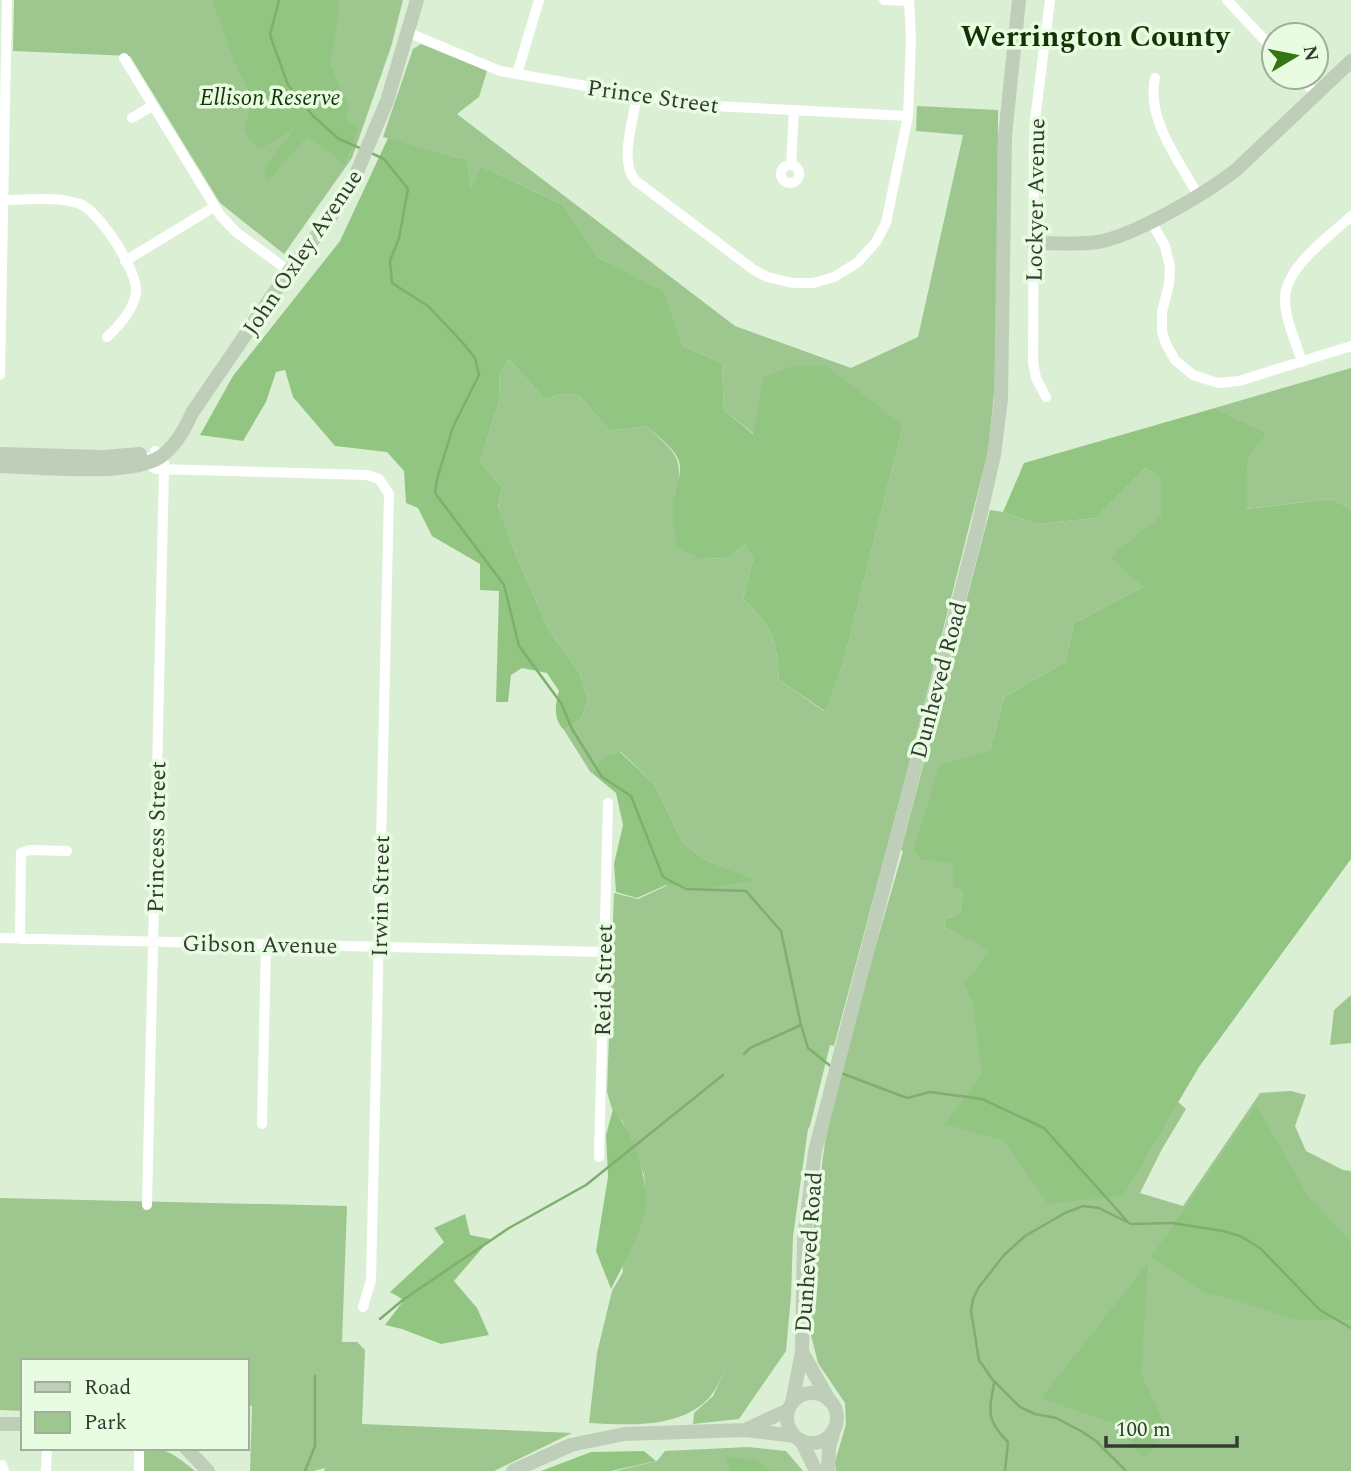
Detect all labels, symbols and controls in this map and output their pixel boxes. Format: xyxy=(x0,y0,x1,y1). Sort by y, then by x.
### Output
district label: Werrington County xyxy=(960,14,1231,60)
north arrow xyxy=(1260,21,1330,91)
text: N xyxy=(1295,43,1326,63)
street label: Prince Street xyxy=(585,71,721,124)
park label: Ellison Reserve xyxy=(200,81,340,116)
street label: Lockyer Avenue xyxy=(1018,118,1055,282)
street label: John Oxley Avenue xyxy=(234,163,372,343)
street label: Dunheved Road xyxy=(902,598,977,763)
street label: Princess Street xyxy=(139,761,176,913)
street label: Irwin Street xyxy=(363,835,400,957)
street label: Reid Street xyxy=(586,923,623,1037)
street label: Gibson Avenue xyxy=(182,927,338,964)
street label: Dunheved Road xyxy=(786,1170,833,1334)
legend xyxy=(21,1359,248,1450)
text: Road xyxy=(84,1372,131,1404)
scale bar xyxy=(1106,1404,1237,1448)
text: Park xyxy=(84,1407,128,1439)
text: 100 m xyxy=(1116,1414,1171,1446)

